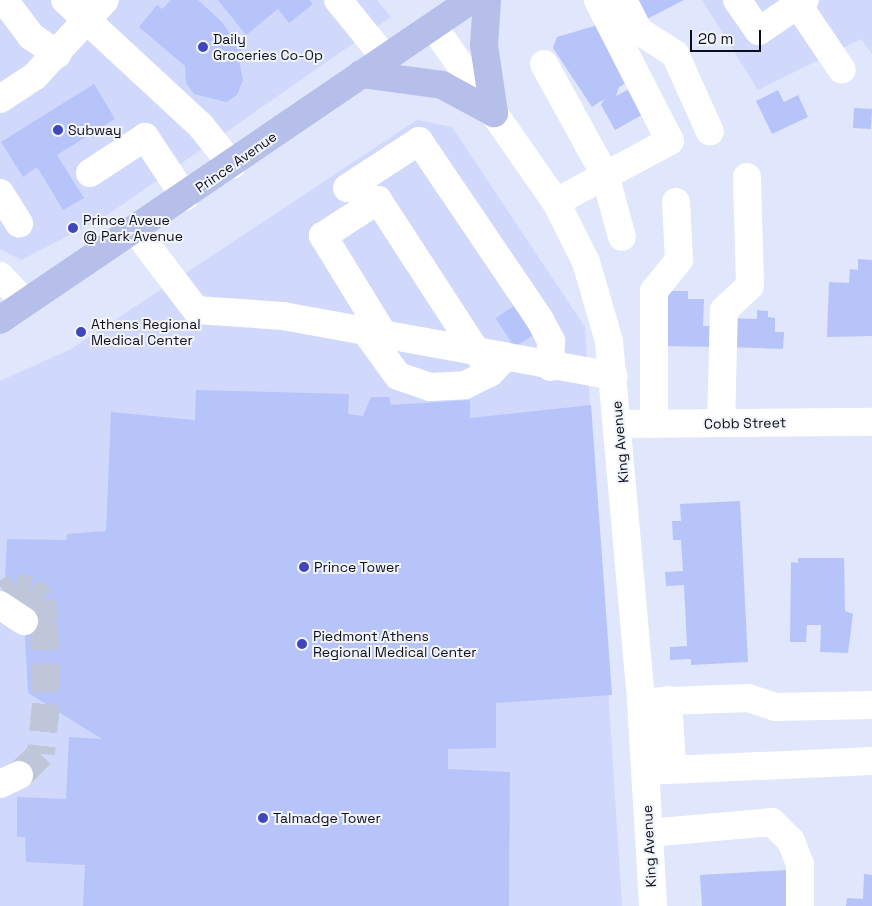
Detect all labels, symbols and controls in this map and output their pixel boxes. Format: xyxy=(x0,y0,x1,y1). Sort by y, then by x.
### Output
scale bar xyxy=(692,20,763,52)
text: 20 m xyxy=(698,29,733,48)
place label: Daily Groceries Co-Op xyxy=(213,31,323,64)
marker: Daily Groceries Co-Op xyxy=(197,41,209,53)
place label: Subway xyxy=(68,122,122,138)
marker: Subway xyxy=(52,124,64,136)
street label: Prince Avenue xyxy=(192,128,280,196)
place label: Prince Aveue @ Park Avenue xyxy=(83,212,183,244)
marker: Prince Aveue @ Park Avenue xyxy=(67,222,79,234)
place label: Athens Regional Medical Center xyxy=(91,316,201,348)
marker: Athens Regional Medical Center xyxy=(75,326,87,338)
street label: King Avenue xyxy=(608,400,632,484)
street label: Cobb Street xyxy=(704,414,786,432)
place label: Prince Tower xyxy=(314,559,400,575)
marker: Prince Tower xyxy=(298,561,310,573)
place label: Piedmont Athens Regional Medical Center xyxy=(313,628,477,660)
marker: Piedmont Athens Regional Medical Center xyxy=(295,637,309,651)
street label: King Avenue xyxy=(638,804,660,888)
place label: Talmadge Tower xyxy=(273,810,381,826)
marker: Talmadge Tower xyxy=(257,812,269,824)

